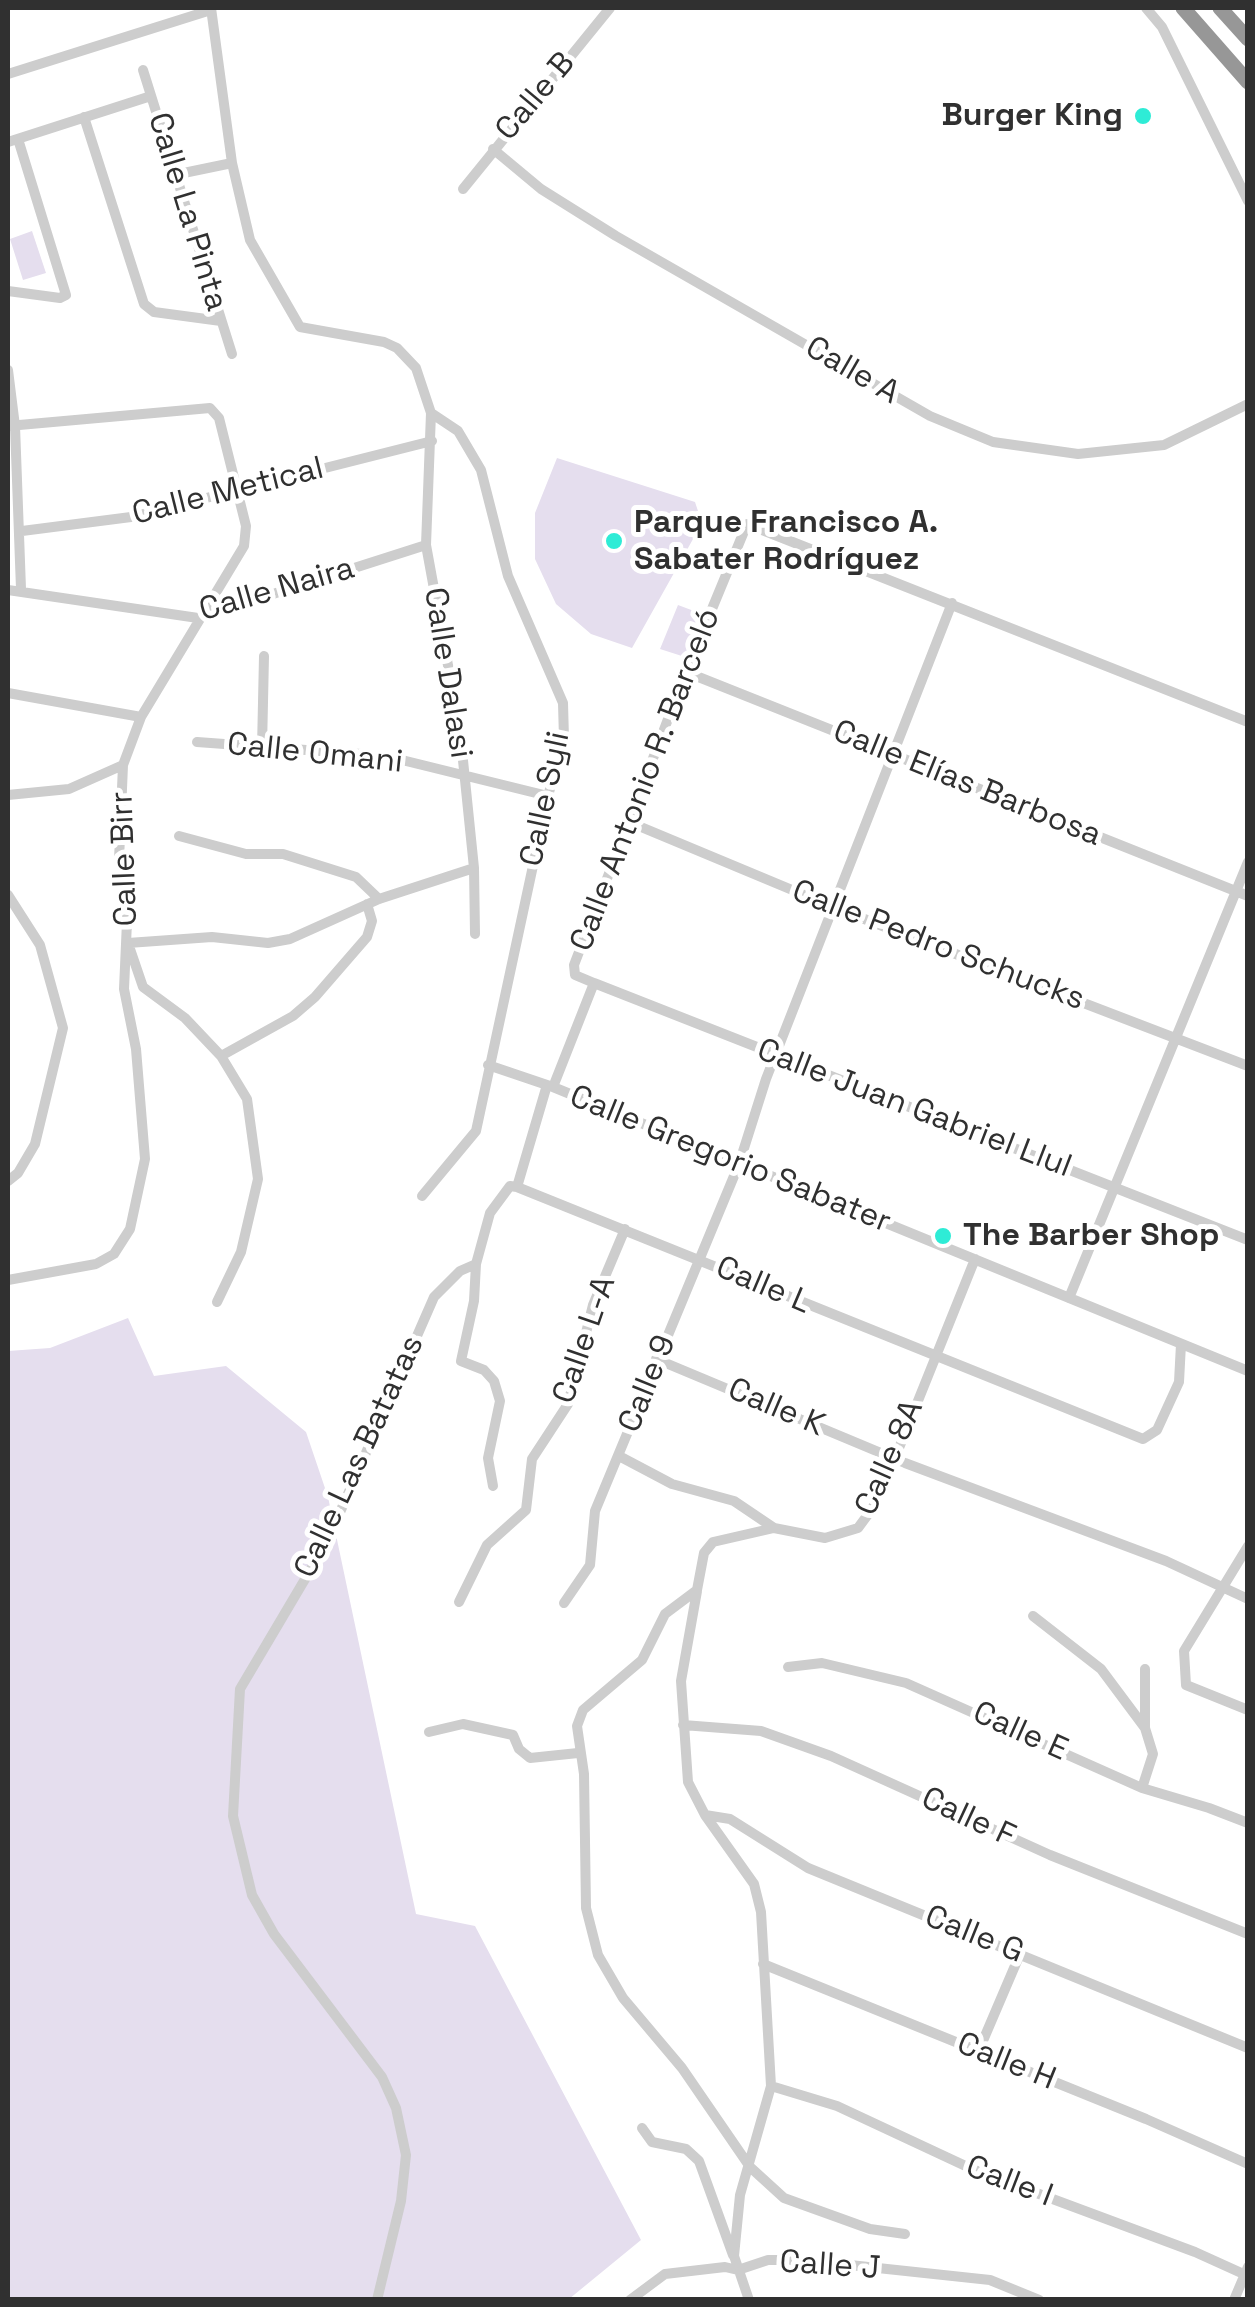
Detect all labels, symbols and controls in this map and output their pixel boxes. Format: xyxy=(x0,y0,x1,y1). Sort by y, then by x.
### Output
street label: Calle B xyxy=(488,45,584,149)
place label: Burger King xyxy=(942,97,1123,135)
marker: Burger King xyxy=(1132,105,1154,127)
street label: Calle La Pinta xyxy=(139,108,235,316)
street label: Calle A xyxy=(798,329,906,413)
street label: Calle Metical xyxy=(128,450,328,534)
place label: Parque Francisco A. Sabater Rodríguez xyxy=(634,504,938,579)
marker: Parque Francisco A. Sabater Rodríguez xyxy=(603,530,625,552)
street label: Calle Naira xyxy=(195,550,359,630)
street label: Calle Dalasi xyxy=(415,585,479,761)
street label: Calle Antonio R. Barceló xyxy=(563,603,729,957)
street label: Calle Elías Barbosa xyxy=(827,713,1107,855)
street label: Calle Omani xyxy=(225,726,405,782)
street label: Calle Syli xyxy=(513,728,579,870)
street label: Calle Birr xyxy=(103,791,147,927)
street label: Calle Pedro Schucks xyxy=(786,873,1090,1019)
street label: Calle Juan Gabriel Llul xyxy=(751,1031,1077,1187)
street label: Calle Gregorio Sabater xyxy=(564,1078,896,1242)
place label: The Barber Shop xyxy=(963,1217,1219,1255)
marker: The Barber Shop xyxy=(932,1225,954,1247)
street label: Calle L xyxy=(710,1249,816,1323)
street label: Calle L-A xyxy=(545,1271,625,1409)
street label: Calle Las Batatas xyxy=(287,1330,433,1584)
street label: Calle 9 xyxy=(611,1330,685,1438)
street label: Calle K xyxy=(722,1371,830,1445)
street label: Calle 8A xyxy=(848,1395,932,1521)
street label: Calle E xyxy=(967,1694,1073,1770)
street label: Calle F xyxy=(915,1780,1021,1856)
street label: Calle G xyxy=(919,1898,1029,1972)
street label: Calle H xyxy=(951,2025,1061,2099)
street label: Calle I xyxy=(960,2148,1058,2216)
street label: Calle J xyxy=(778,2243,882,2289)

